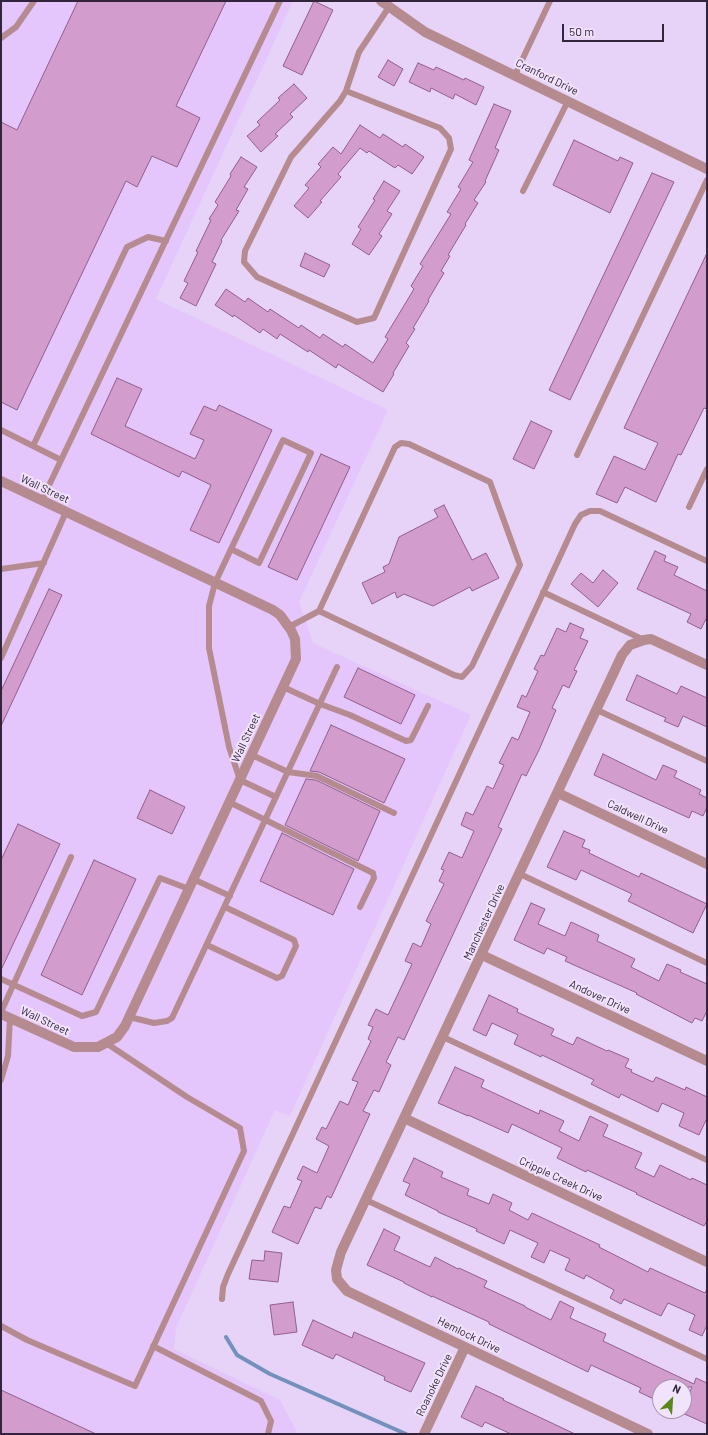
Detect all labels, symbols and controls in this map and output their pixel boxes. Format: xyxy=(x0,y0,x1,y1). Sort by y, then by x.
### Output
scale bar xyxy=(564,16,666,42)
text: 50 m xyxy=(569,24,594,38)
street label: Cranford Drive xyxy=(513,56,581,98)
street label: Wall Street xyxy=(19,472,71,506)
street label: Wall Street xyxy=(229,712,263,764)
street label: Caldwell Drive xyxy=(605,797,671,837)
street label: Manchester Drive xyxy=(461,882,507,962)
street label: Andover Drive xyxy=(567,977,633,1017)
street label: Wall Street xyxy=(19,1004,71,1038)
street label: Cripple Creek Drive xyxy=(517,1154,605,1204)
street label: Hemlock Drive xyxy=(435,1314,503,1356)
street label: Roanoke Drive xyxy=(413,1352,455,1418)
north arrow xyxy=(652,1379,692,1419)
text: N xyxy=(671,1381,683,1396)

